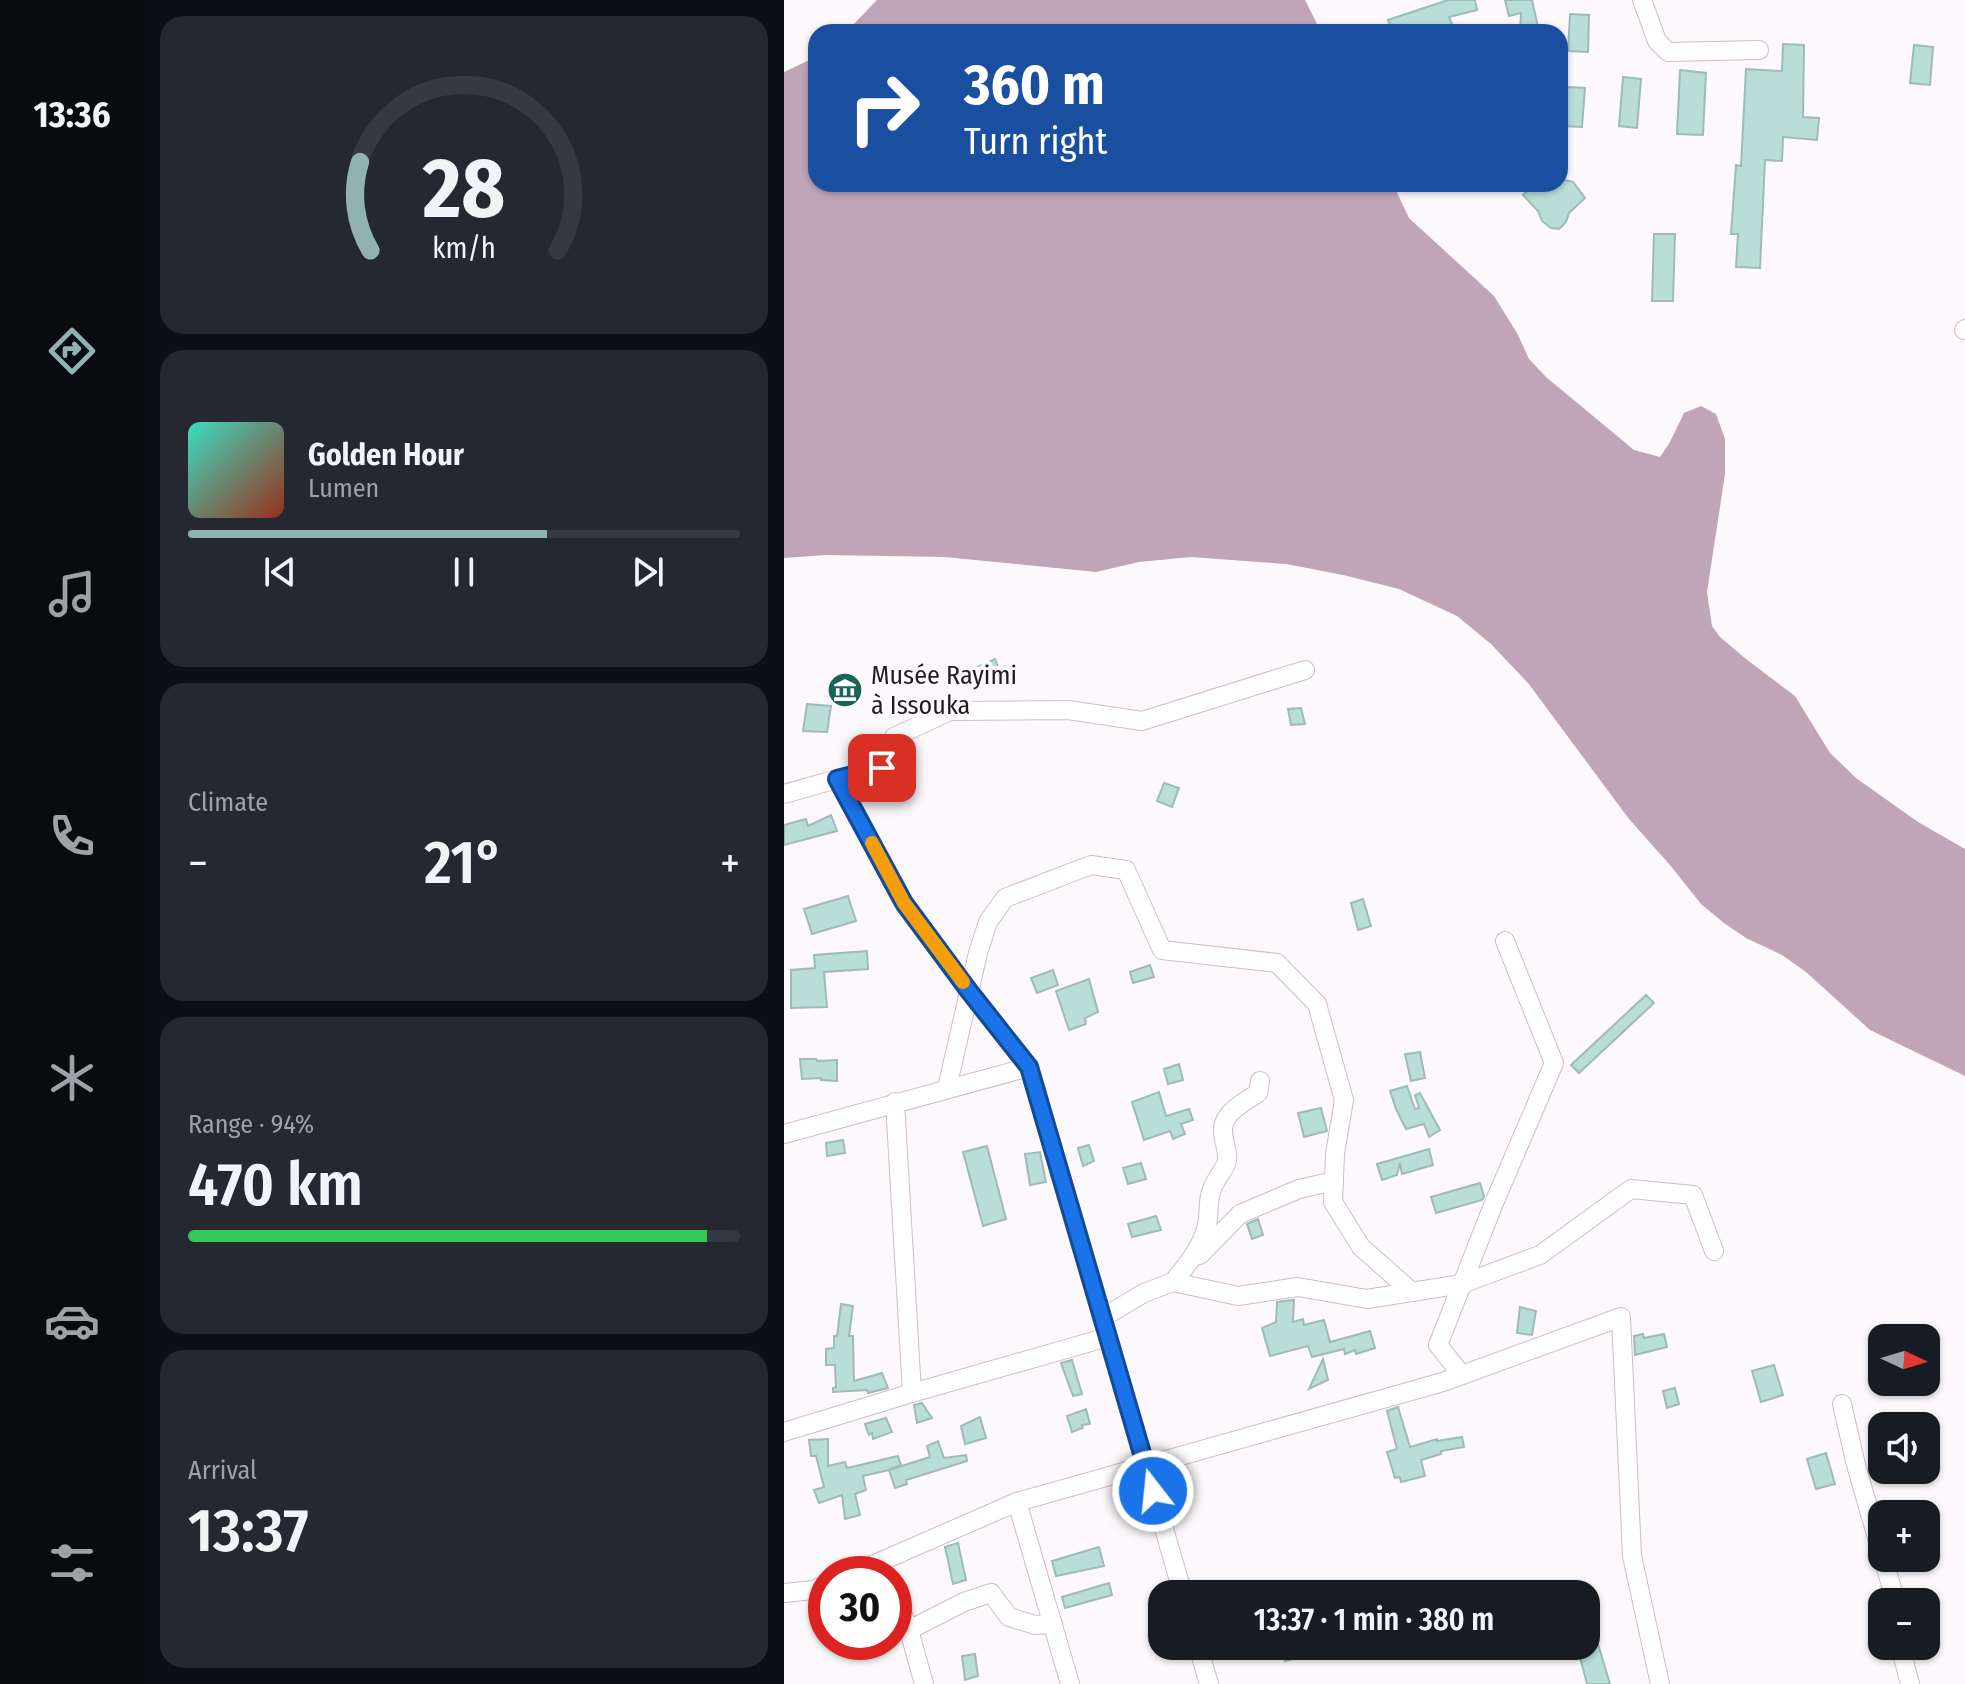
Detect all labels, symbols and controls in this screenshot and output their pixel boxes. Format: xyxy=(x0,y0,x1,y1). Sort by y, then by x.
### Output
text: 360 m xyxy=(964,52,1105,119)
icon: right xyxy=(832,56,936,160)
text: 13:36 xyxy=(34,93,110,137)
text: Turn right xyxy=(964,120,1107,164)
text: 28 xyxy=(422,138,505,238)
text: km/h xyxy=(432,231,496,266)
icon: directions xyxy=(44,323,100,379)
text: Golden Hour xyxy=(308,437,464,473)
text: Lumen xyxy=(308,473,379,504)
icon: previous xyxy=(258,550,302,594)
icon: pause xyxy=(442,550,486,594)
icon: next xyxy=(626,550,670,594)
icon: music xyxy=(44,566,100,622)
place label: Musée Rayimi à Issouka xyxy=(871,660,1017,721)
museum icon: Musée Rayimi à Issouka xyxy=(826,671,864,709)
pin xyxy=(848,734,916,802)
icon: arrive xyxy=(860,746,904,790)
text: Climate xyxy=(188,787,268,818)
icon: phone xyxy=(44,808,100,864)
text: 21° xyxy=(424,827,504,899)
text: − xyxy=(188,837,208,890)
text: + xyxy=(720,837,740,890)
icon: climate xyxy=(44,1050,100,1106)
text: Range · 94% xyxy=(188,1109,314,1140)
text: 470 km xyxy=(188,1149,363,1221)
icon: car xyxy=(44,1293,100,1349)
north arrow xyxy=(1868,1324,1940,1396)
map controls xyxy=(1868,1324,1940,1660)
button: sound xyxy=(1868,1412,1940,1484)
position arrow xyxy=(1111,1449,1195,1533)
text: Arrival xyxy=(188,1455,257,1486)
text: 13:37 xyxy=(188,1495,308,1567)
button: + xyxy=(1868,1500,1940,1572)
icon: filters xyxy=(44,1535,100,1591)
speed limit sign: 30 xyxy=(808,1556,912,1660)
button: − xyxy=(1868,1588,1940,1660)
text: 13:37 · 1 min · 380 m xyxy=(1254,1602,1494,1638)

